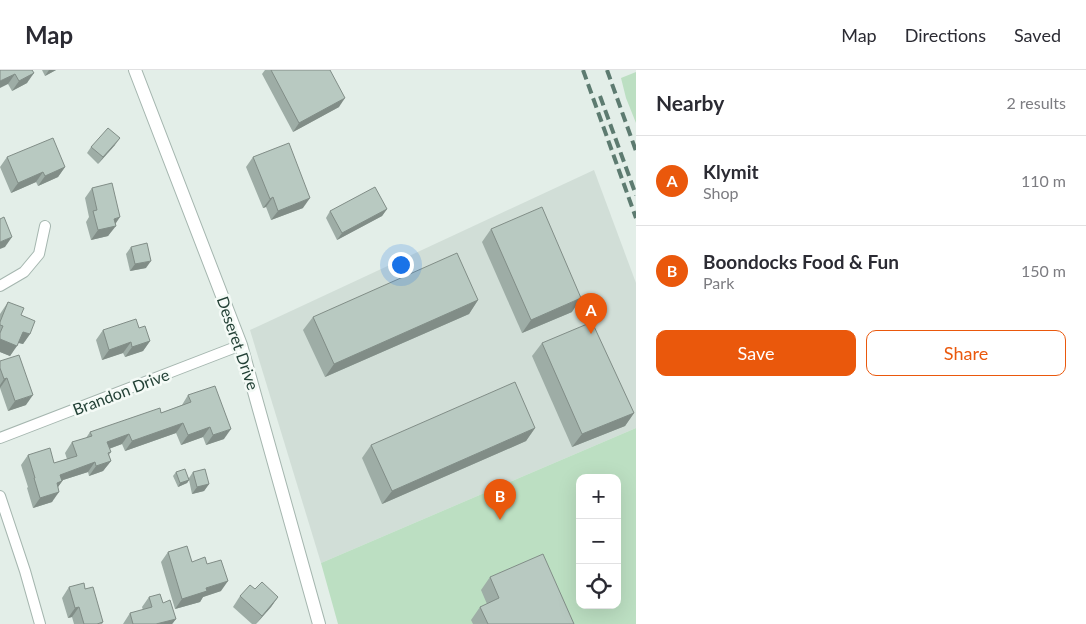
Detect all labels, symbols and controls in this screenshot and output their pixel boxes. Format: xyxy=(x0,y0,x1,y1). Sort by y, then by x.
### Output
text: Map xyxy=(25,20,73,49)
text: Map xyxy=(841,24,877,46)
text: Directions xyxy=(905,24,986,46)
text: Saved xyxy=(1014,24,1061,46)
text: Nearby xyxy=(656,90,724,115)
text: 2 results xyxy=(1006,93,1066,112)
text: Klymit xyxy=(703,160,759,183)
text: A xyxy=(666,171,678,190)
text: 110 m xyxy=(1021,171,1066,190)
text: Shop xyxy=(703,183,739,202)
text: Boondocks Food & Fun xyxy=(703,250,899,273)
your location xyxy=(388,252,414,278)
text: B xyxy=(667,261,677,280)
text: 150 m xyxy=(1021,261,1066,280)
text: Park xyxy=(703,273,734,292)
pin: A xyxy=(575,293,607,334)
street label: Deseret Drive xyxy=(214,294,263,392)
button: Save xyxy=(656,330,856,376)
button: Share xyxy=(866,330,1066,376)
street label: Brandon Drive xyxy=(70,364,172,419)
map controls xyxy=(576,474,621,609)
button: + xyxy=(576,474,621,519)
pin: B xyxy=(484,479,516,520)
button: − xyxy=(576,519,621,564)
button: locate xyxy=(576,564,621,609)

